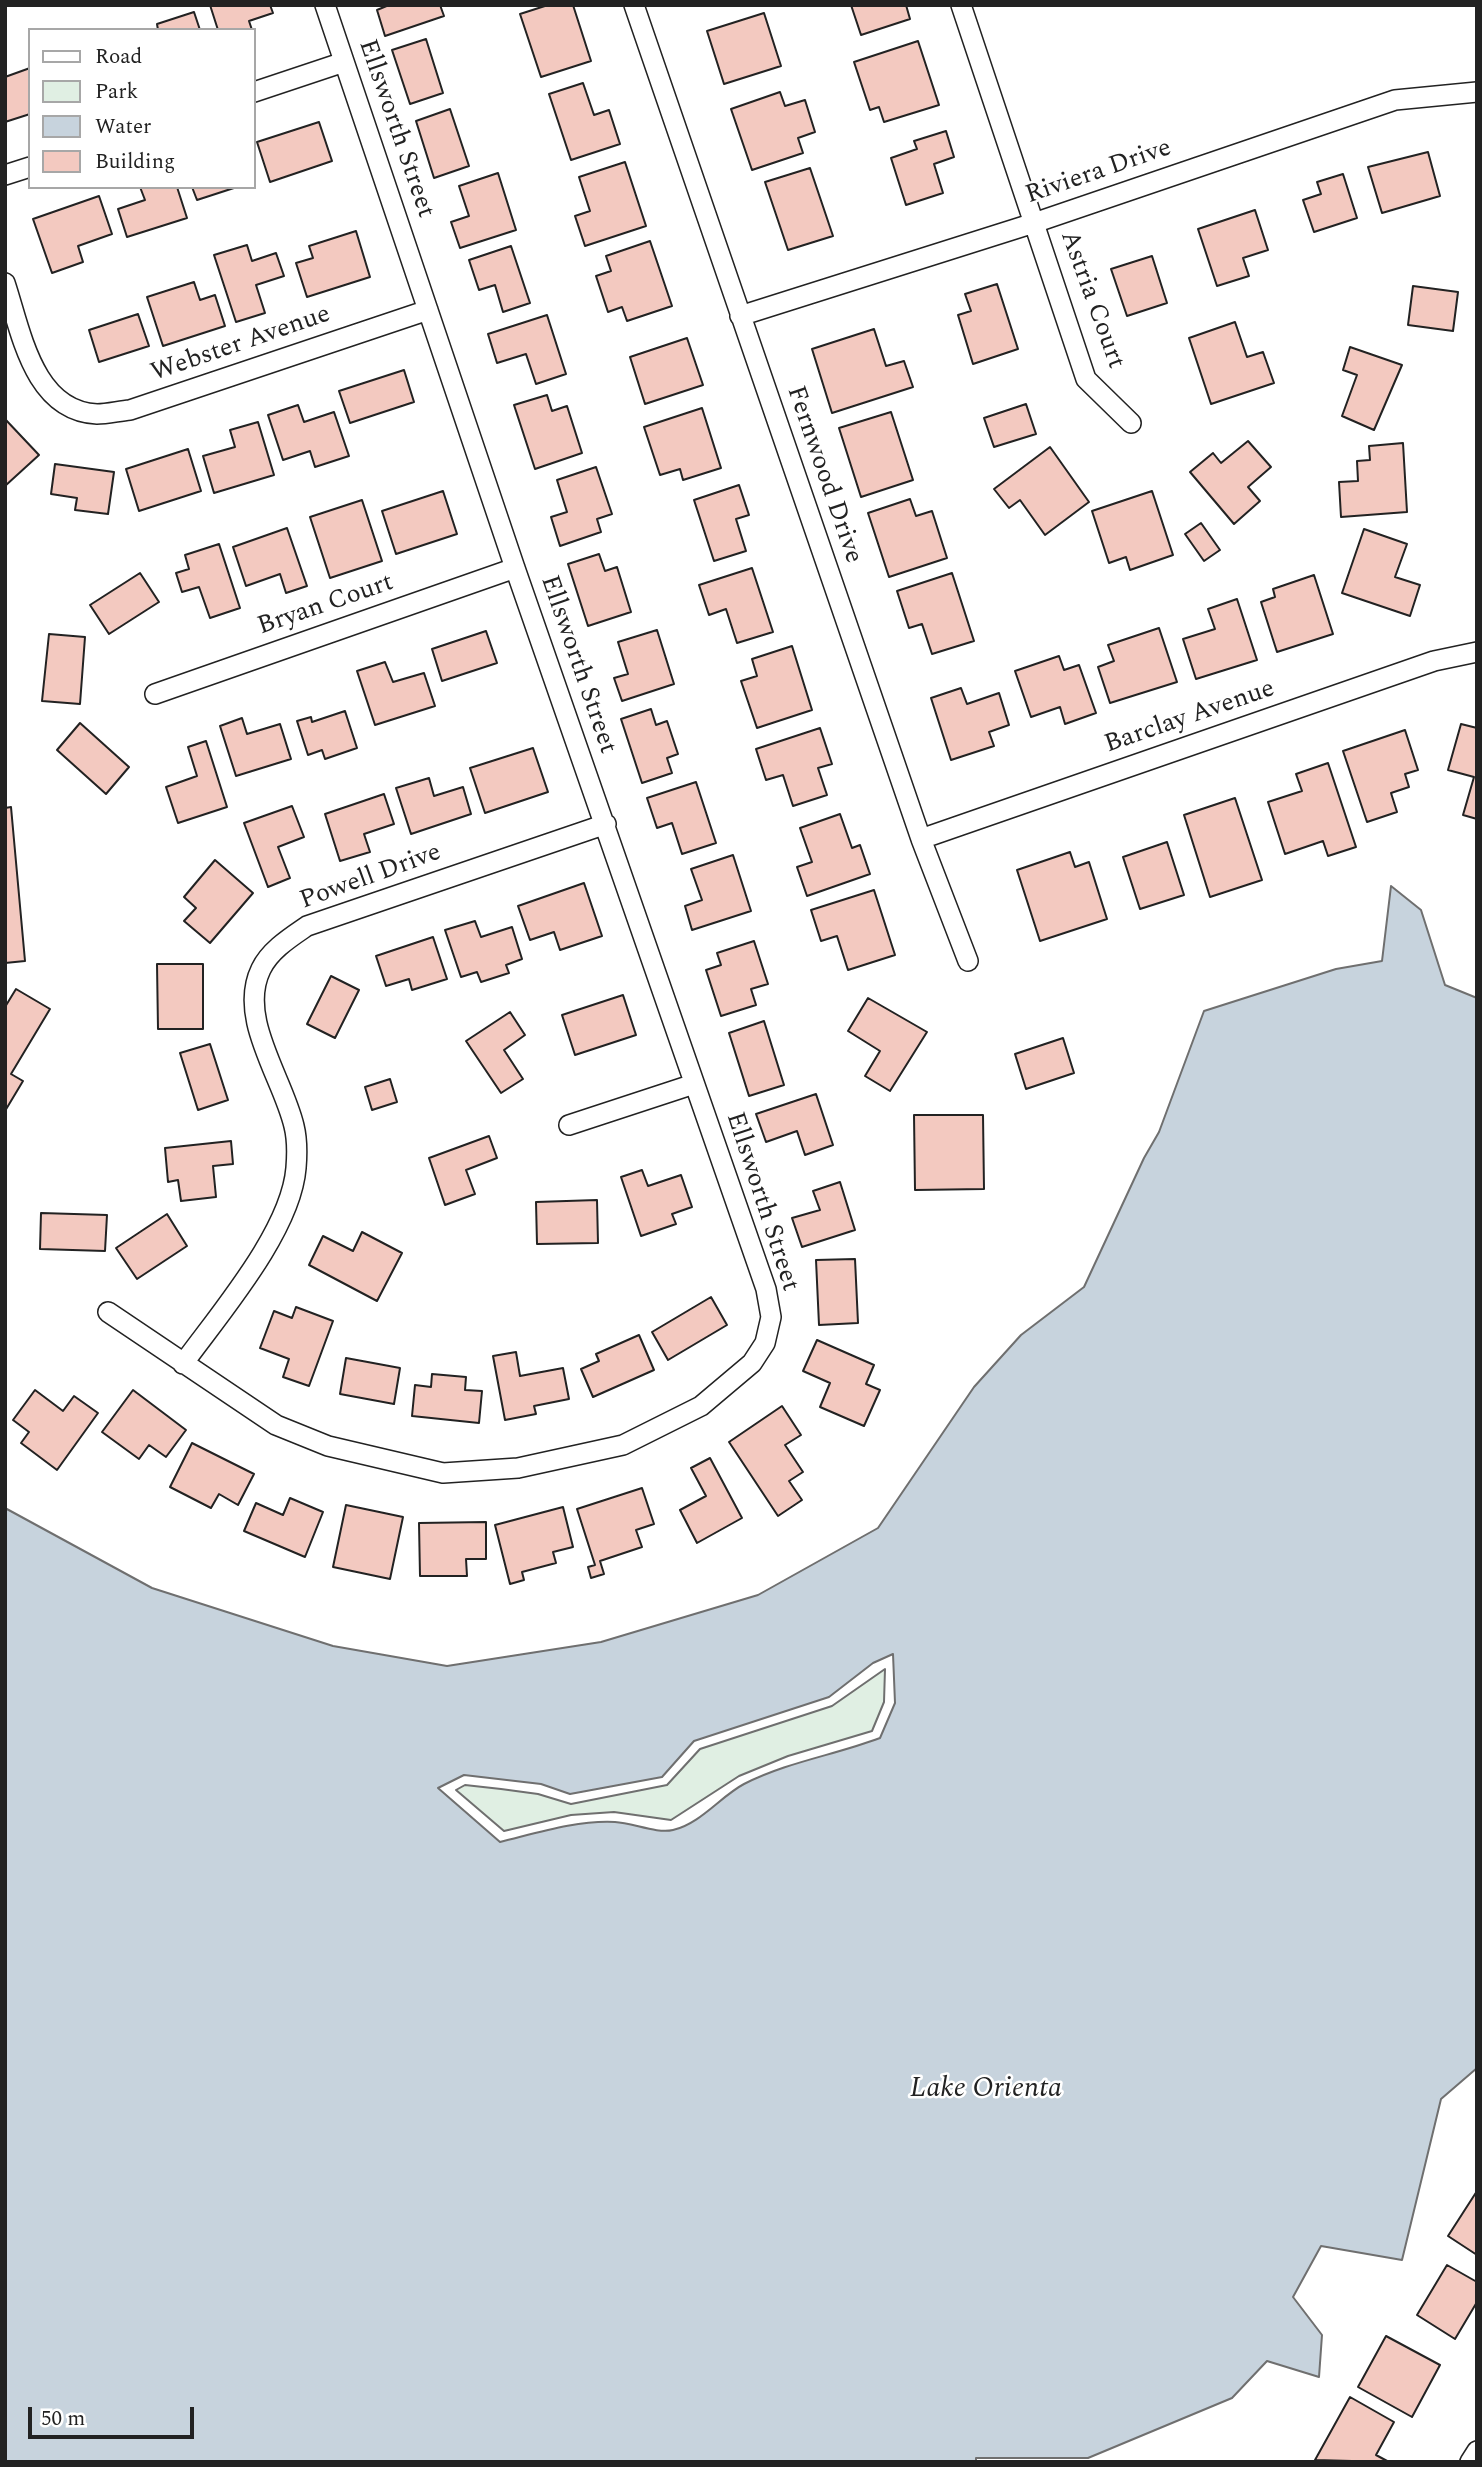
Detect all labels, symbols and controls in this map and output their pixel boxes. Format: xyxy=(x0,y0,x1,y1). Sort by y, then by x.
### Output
legend xyxy=(28,28,256,189)
street label: Ellsworth Street xyxy=(350,36,440,222)
text: Road xyxy=(95,41,142,73)
text: Park xyxy=(95,76,138,108)
text: Water xyxy=(95,111,151,143)
street label: Riviera Drive xyxy=(1022,134,1176,212)
text: Building xyxy=(95,146,175,178)
street label: Astria Court xyxy=(1052,227,1130,373)
street label: Webster Avenue xyxy=(147,300,335,390)
street label: Fernwood Drive xyxy=(778,382,868,568)
street label: Bryan Court xyxy=(254,568,398,644)
street label: Ellsworth Street xyxy=(532,572,622,758)
street label: Barclay Avenue xyxy=(1101,674,1279,762)
street label: Powell Drive xyxy=(296,838,446,918)
street label: Ellsworth Street xyxy=(717,1109,805,1295)
water label: Lake Orienta xyxy=(910,2074,1062,2108)
scale bar xyxy=(32,2394,198,2438)
text: 50 m xyxy=(41,2403,85,2435)

